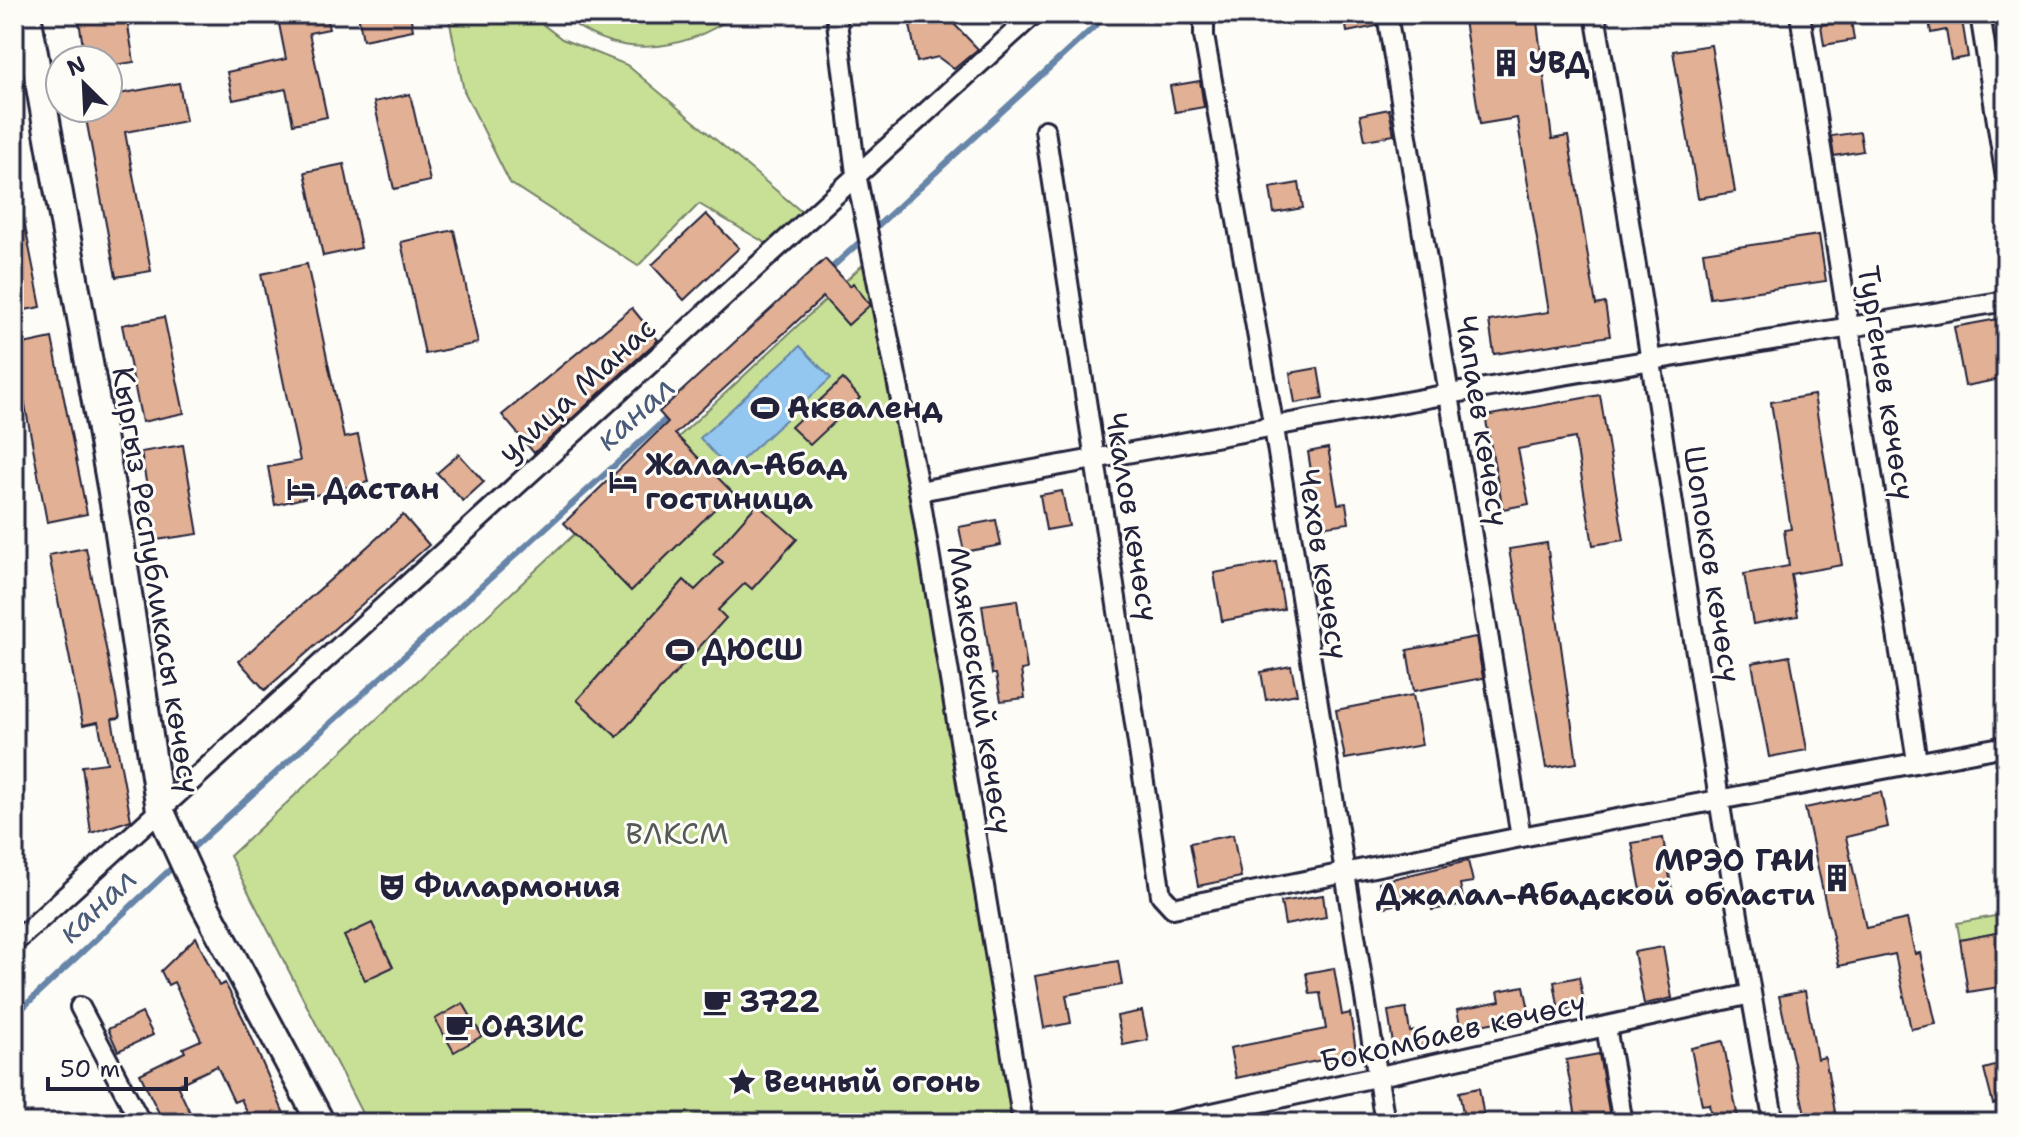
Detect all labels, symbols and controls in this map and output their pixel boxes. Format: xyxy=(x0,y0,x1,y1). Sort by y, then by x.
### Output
place label: УВД xyxy=(1528,42,1590,83)
north arrow xyxy=(44,44,124,124)
building icon: УВД xyxy=(1491,48,1521,78)
text: N xyxy=(62,49,90,83)
street label: Тургенев көчөсү xyxy=(1848,263,1925,503)
street label: улица Манас xyxy=(489,308,665,472)
street label: Чапаев көчөсү xyxy=(1446,313,1519,529)
street label: Кыргыз Республикасы көчөсү xyxy=(102,364,210,796)
water label: канал xyxy=(586,365,684,460)
place label: Акваленд xyxy=(787,387,943,428)
sports icon: Акваленд xyxy=(750,393,780,423)
street label: Чкалов көчөсү xyxy=(1096,409,1169,624)
street label: Шопоков көчөсү xyxy=(1674,443,1751,685)
place label: Жалал-Абад гостиница xyxy=(645,444,847,519)
street label: Чехов көчөсү xyxy=(1288,466,1359,662)
hotel icon: Жалал-Абад гостиница xyxy=(608,467,638,497)
place label: Дастан xyxy=(323,468,440,509)
hotel icon: Дастан xyxy=(286,474,316,504)
street label: Маяковский көчөсү xyxy=(937,543,1024,837)
place label: ДЮСШ xyxy=(702,629,803,670)
sports icon: ДЮСШ xyxy=(665,635,695,665)
park label: ВЛКСМ xyxy=(625,813,729,854)
place label: МРЭО ГАИ Джалал-Абадской области xyxy=(1376,840,1815,915)
water label: канал xyxy=(48,857,145,952)
building icon: МРЭО ГАИ Джалал-Абадской области xyxy=(1822,863,1852,893)
place label: Филармония xyxy=(414,866,621,907)
theatre icon: Филармония xyxy=(377,872,407,902)
place label: 3722 xyxy=(739,981,820,1022)
street label: Бокомбаев көчөсү xyxy=(1316,981,1590,1082)
cafe icon: 3722 xyxy=(702,987,732,1017)
place label: ОАЗИС xyxy=(481,1006,584,1047)
cafe icon: ОАЗИС xyxy=(444,1012,474,1042)
scale bar xyxy=(48,1041,186,1091)
text: 50 m xyxy=(60,1053,120,1085)
place label: Вечный огонь xyxy=(764,1061,980,1102)
place icon: Вечный огонь xyxy=(727,1067,757,1097)

